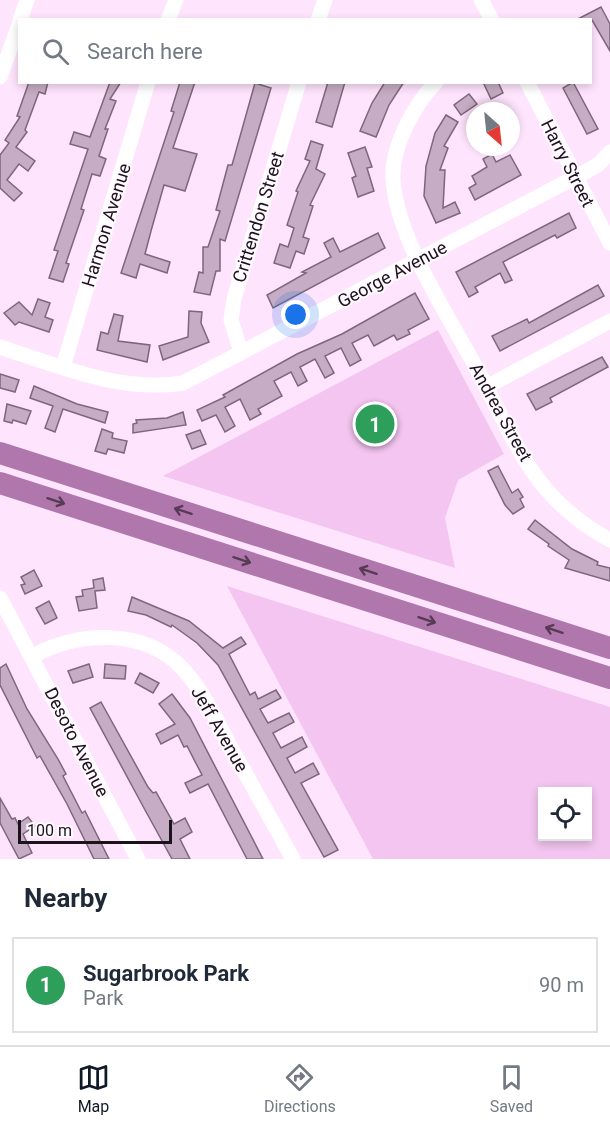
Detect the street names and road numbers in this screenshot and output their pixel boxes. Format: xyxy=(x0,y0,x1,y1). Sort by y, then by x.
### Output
street label: Harry Street xyxy=(537,116,599,210)
street label: Crittendon Street xyxy=(228,149,288,285)
street label: Harmon Avenue xyxy=(77,161,135,289)
street label: George Avenue xyxy=(334,236,450,312)
street label: Andrea Street xyxy=(465,359,537,465)
street label: Jeff Avenue xyxy=(187,682,253,776)
street label: Desoto Avenue xyxy=(40,684,114,800)

